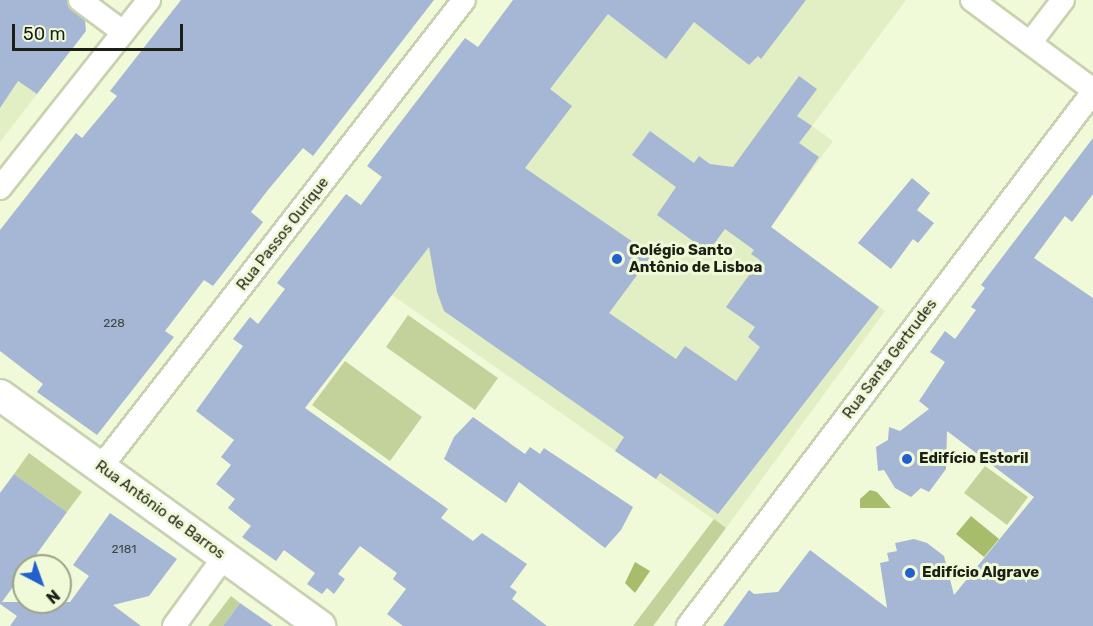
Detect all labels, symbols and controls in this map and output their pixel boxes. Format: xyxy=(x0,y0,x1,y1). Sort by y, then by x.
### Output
scale bar xyxy=(15,12,186,50)
text: 50 m xyxy=(23,23,66,45)
street label: Rua Passos Ourique xyxy=(233,174,333,294)
place label: Colégio Santo Antônio de Lisboa xyxy=(629,241,762,276)
marker: Colégio Santo Antônio de Lisboa xyxy=(610,252,624,266)
street label: Rua Santa Gertrudes xyxy=(839,296,941,422)
house number: 228 xyxy=(103,317,125,331)
place label: Edifício Estoril xyxy=(919,450,1029,468)
marker: Edifício Estoril xyxy=(900,452,914,466)
street label: Rua Antônio de Barros xyxy=(92,457,228,563)
house number: 2181 xyxy=(112,543,136,557)
north arrow xyxy=(12,554,72,614)
place label: Edifício Algrave xyxy=(922,564,1040,582)
marker: Edifício Algrave xyxy=(903,566,917,580)
text: N xyxy=(42,586,63,607)

